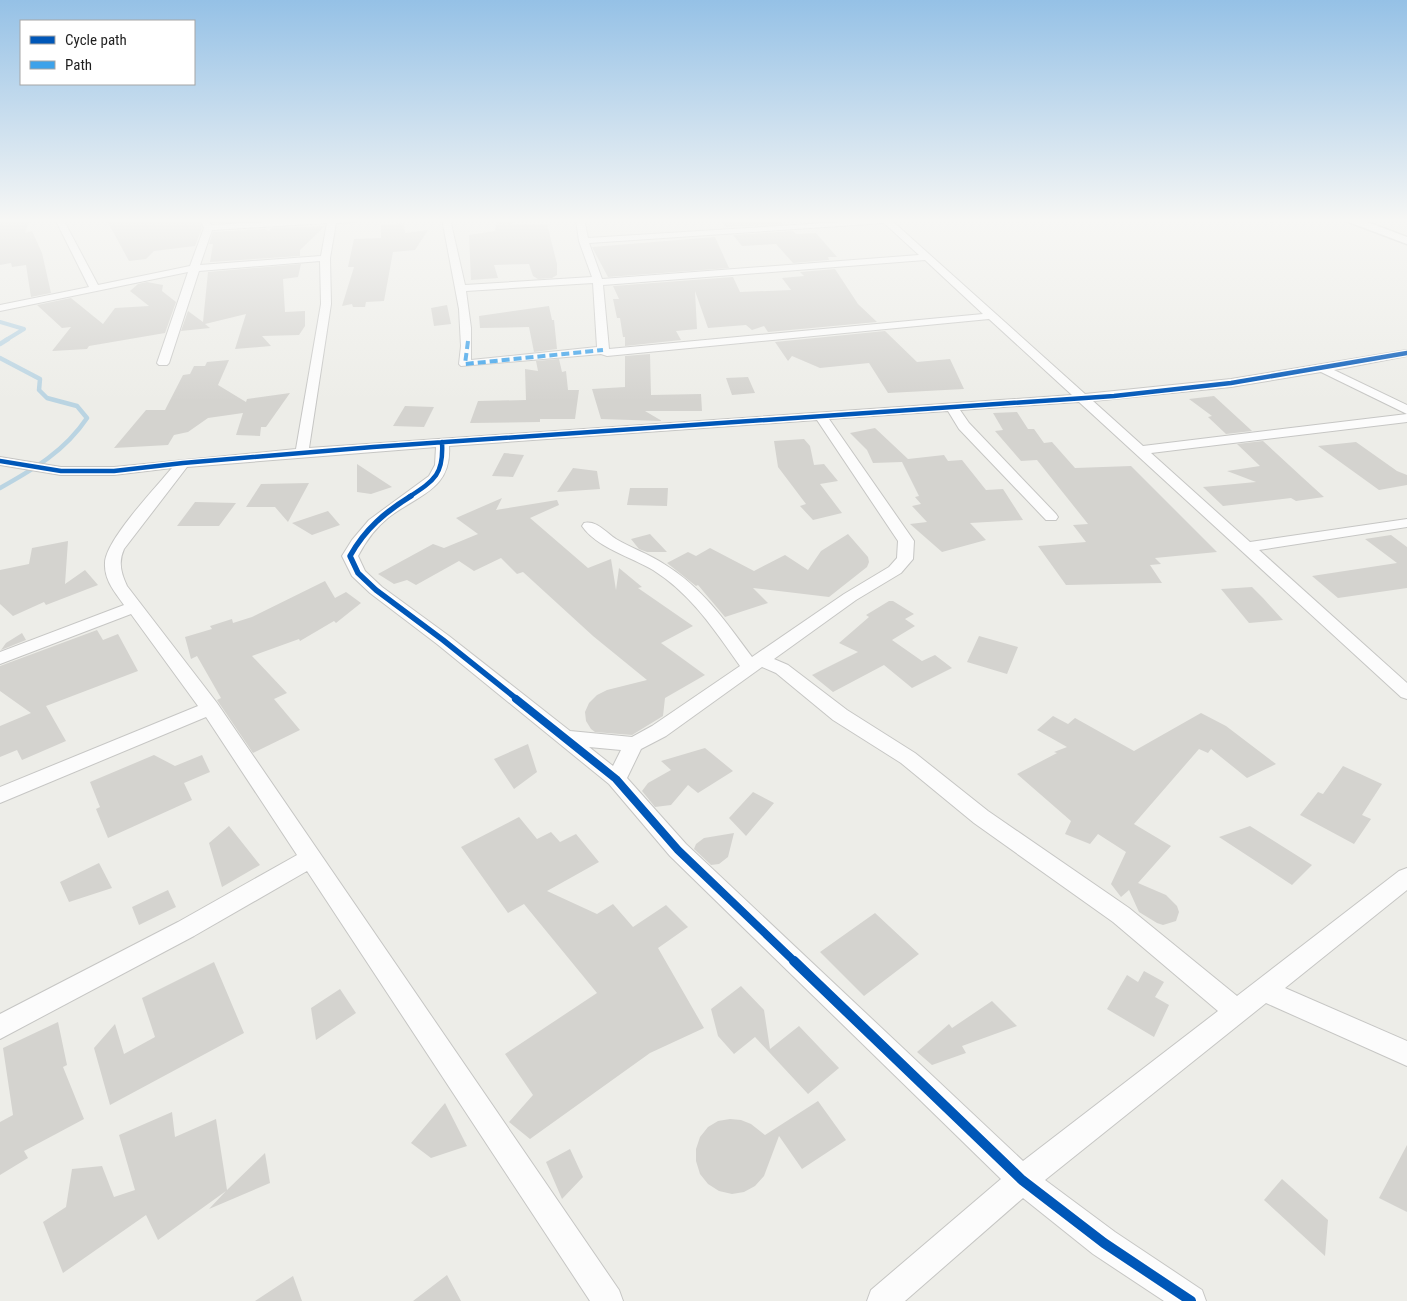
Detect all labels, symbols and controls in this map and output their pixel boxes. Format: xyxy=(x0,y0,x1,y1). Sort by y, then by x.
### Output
legend xyxy=(20,20,195,85)
text: Cycle path xyxy=(65,31,127,49)
text: Path xyxy=(65,56,92,74)

